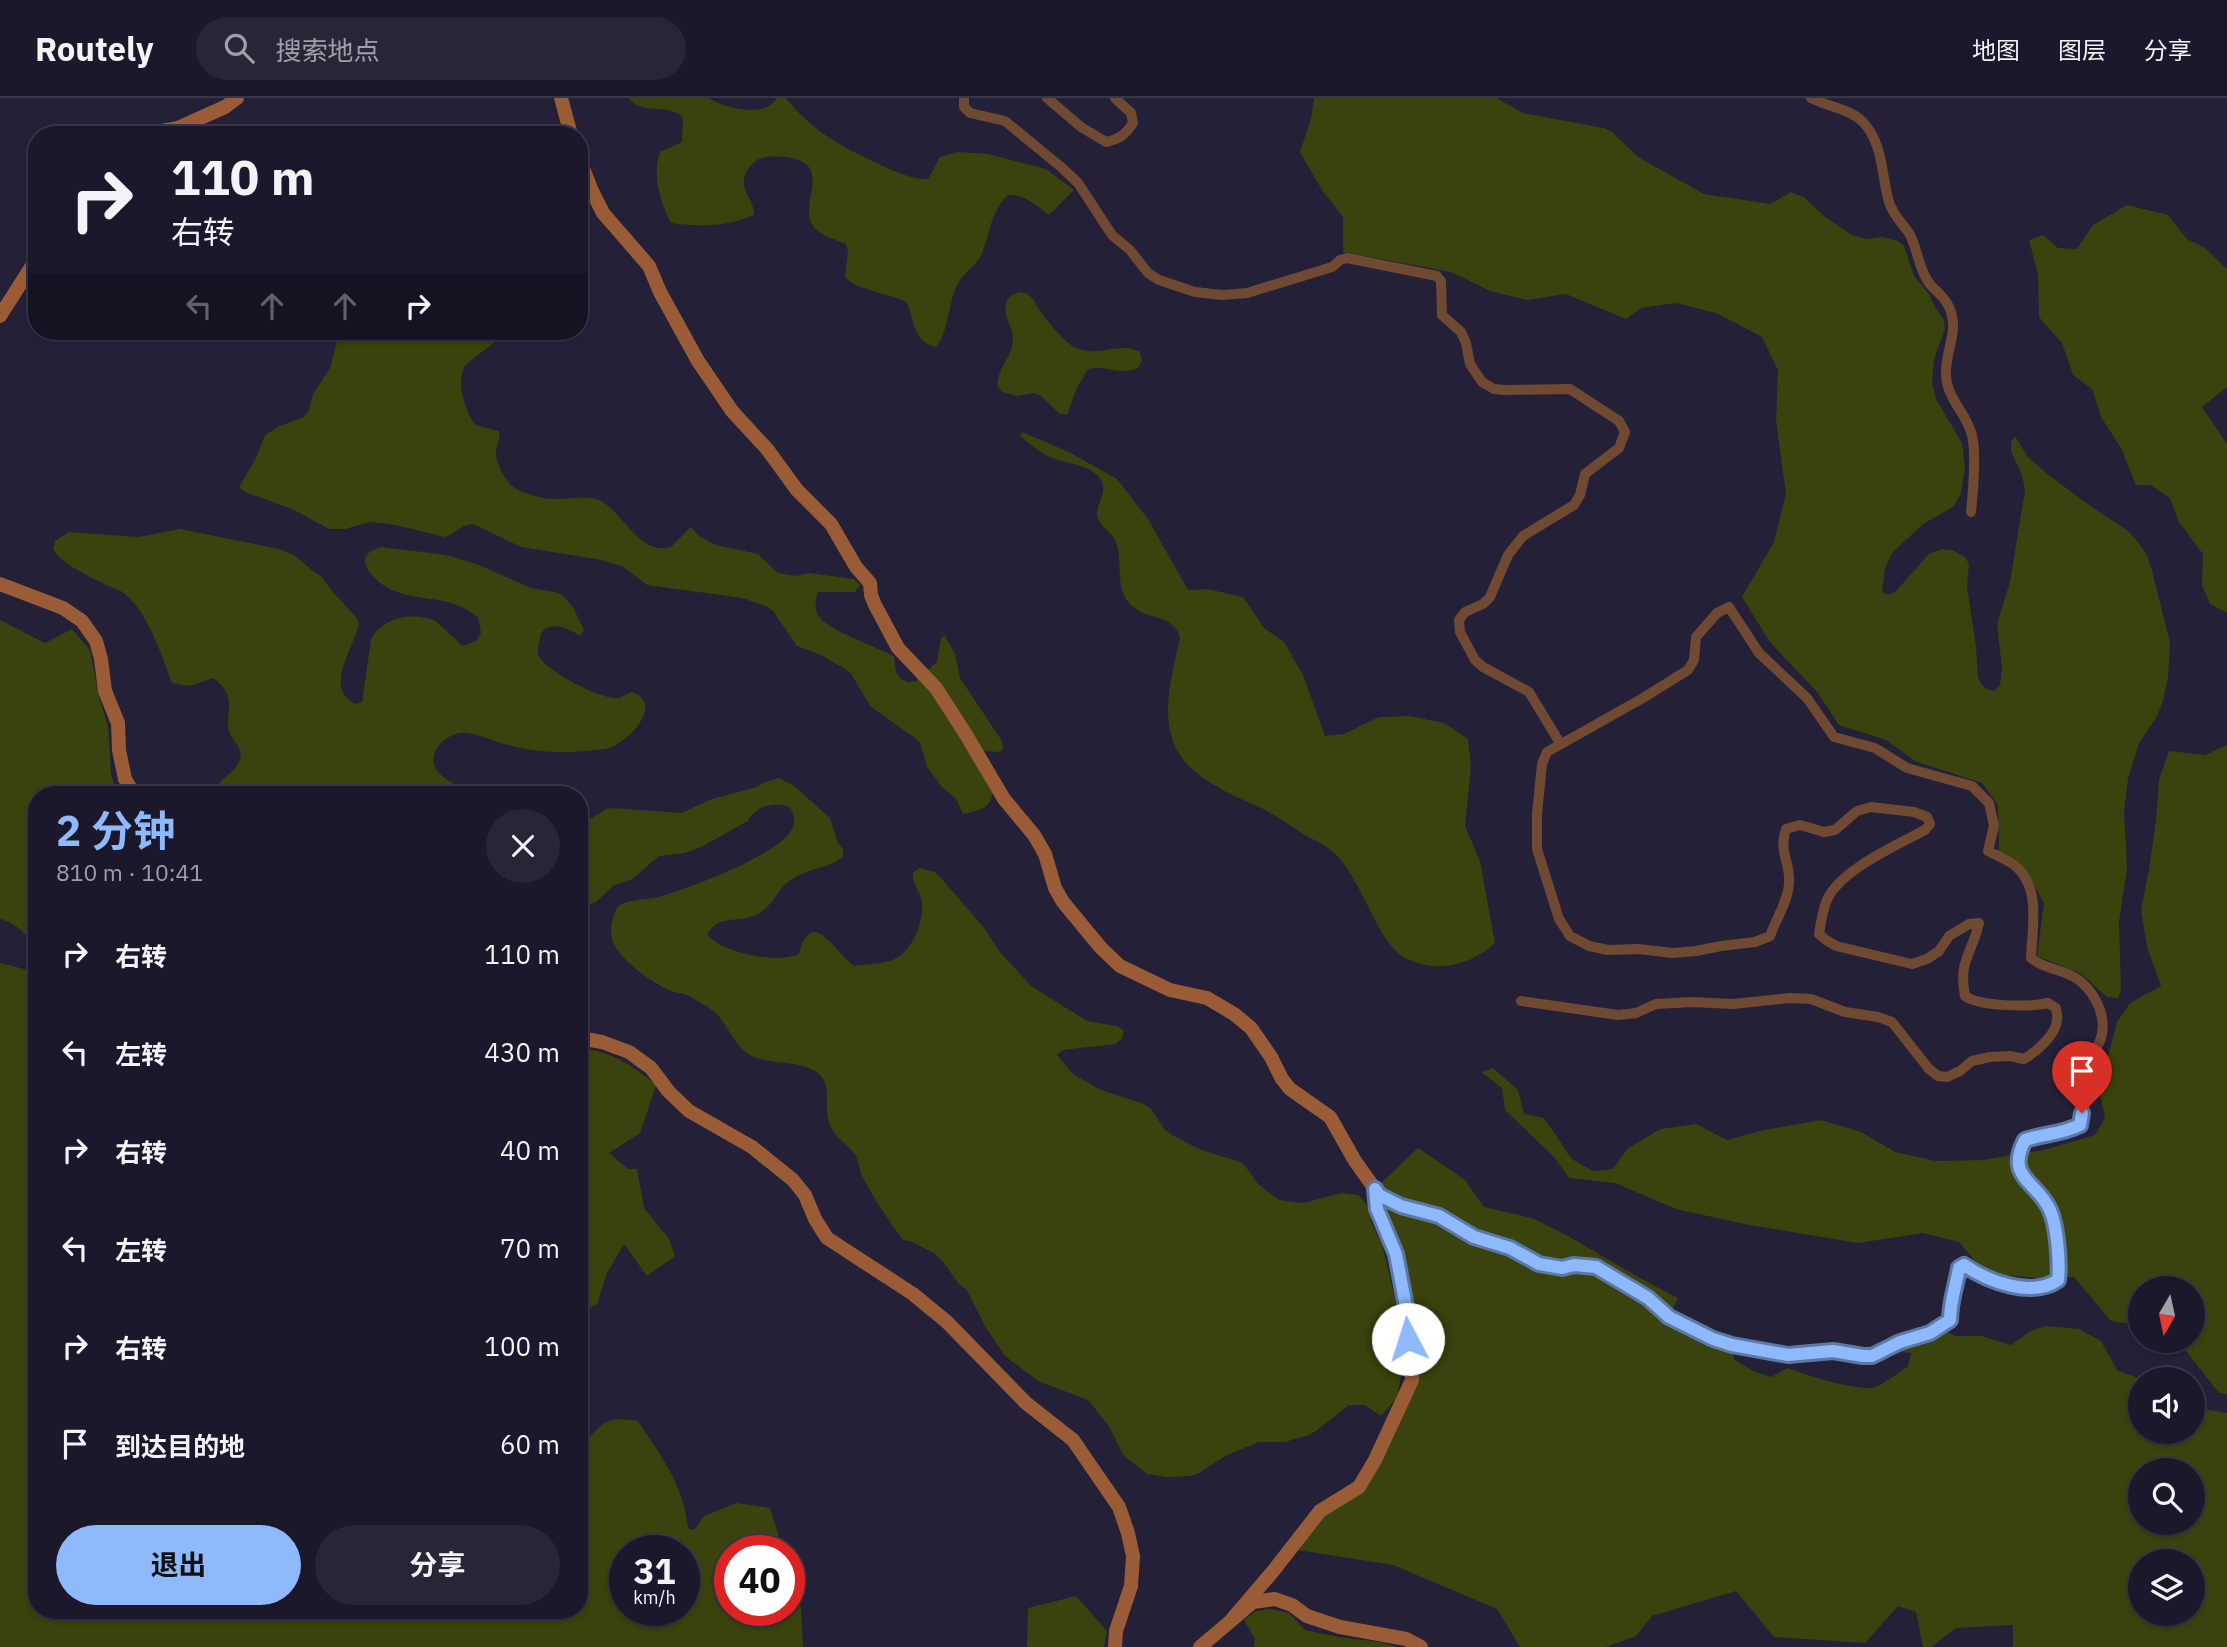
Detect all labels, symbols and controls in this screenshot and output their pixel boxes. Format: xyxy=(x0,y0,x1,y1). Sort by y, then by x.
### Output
search box xyxy=(196,17,686,80)
text: Routely xyxy=(35,27,154,70)
icon: search xyxy=(220,29,258,67)
text: 搜索地点 xyxy=(276,33,380,67)
text: 地图 xyxy=(1972,34,2020,66)
text: 图层 xyxy=(2058,34,2106,66)
text: 分享 xyxy=(2144,34,2192,66)
text: 110 m xyxy=(171,145,315,208)
icon: right xyxy=(56,154,147,245)
text: 右转 xyxy=(171,211,235,253)
icon: left xyxy=(180,287,218,325)
icon: ahead xyxy=(253,287,291,325)
icon: ahead xyxy=(326,287,364,325)
icon: right xyxy=(399,287,437,325)
text: 2 分钟 xyxy=(56,803,175,858)
button: close xyxy=(486,809,560,883)
text: 810 m · 10:41 xyxy=(56,857,203,887)
icon: right xyxy=(56,935,94,973)
text: 110 m xyxy=(484,937,560,971)
text: 右转 xyxy=(115,939,167,973)
icon: left xyxy=(56,1033,94,1071)
text: 430 m xyxy=(484,1035,560,1069)
text: 左转 xyxy=(115,1037,167,1071)
pin xyxy=(2052,1041,2112,1113)
icon: arrive xyxy=(2063,1052,2101,1090)
icon: right xyxy=(56,1131,94,1169)
text: 40 m xyxy=(500,1133,560,1167)
text: 右转 xyxy=(115,1135,167,1169)
icon: left xyxy=(56,1229,94,1267)
text: 70 m xyxy=(500,1231,560,1265)
text: 左转 xyxy=(115,1233,167,1267)
north arrow xyxy=(2128,1276,2205,1353)
map controls xyxy=(2128,1276,2205,1626)
position arrow xyxy=(1371,1302,1445,1376)
icon: right xyxy=(56,1327,94,1365)
text: 100 m xyxy=(484,1329,560,1363)
text: 右转 xyxy=(115,1331,167,1365)
button: sound xyxy=(2128,1367,2205,1444)
icon: arrive xyxy=(56,1425,94,1463)
text: 60 m xyxy=(500,1427,560,1461)
text: 到达目的地 xyxy=(115,1429,245,1463)
button: search xyxy=(2128,1458,2205,1535)
button: 退出 xyxy=(56,1525,301,1605)
button: 分享 xyxy=(315,1525,560,1605)
speed limit sign: 40 xyxy=(714,1535,805,1626)
text: 31 xyxy=(633,1548,676,1594)
button: layers xyxy=(2128,1549,2205,1626)
text: km/h xyxy=(633,1586,676,1609)

